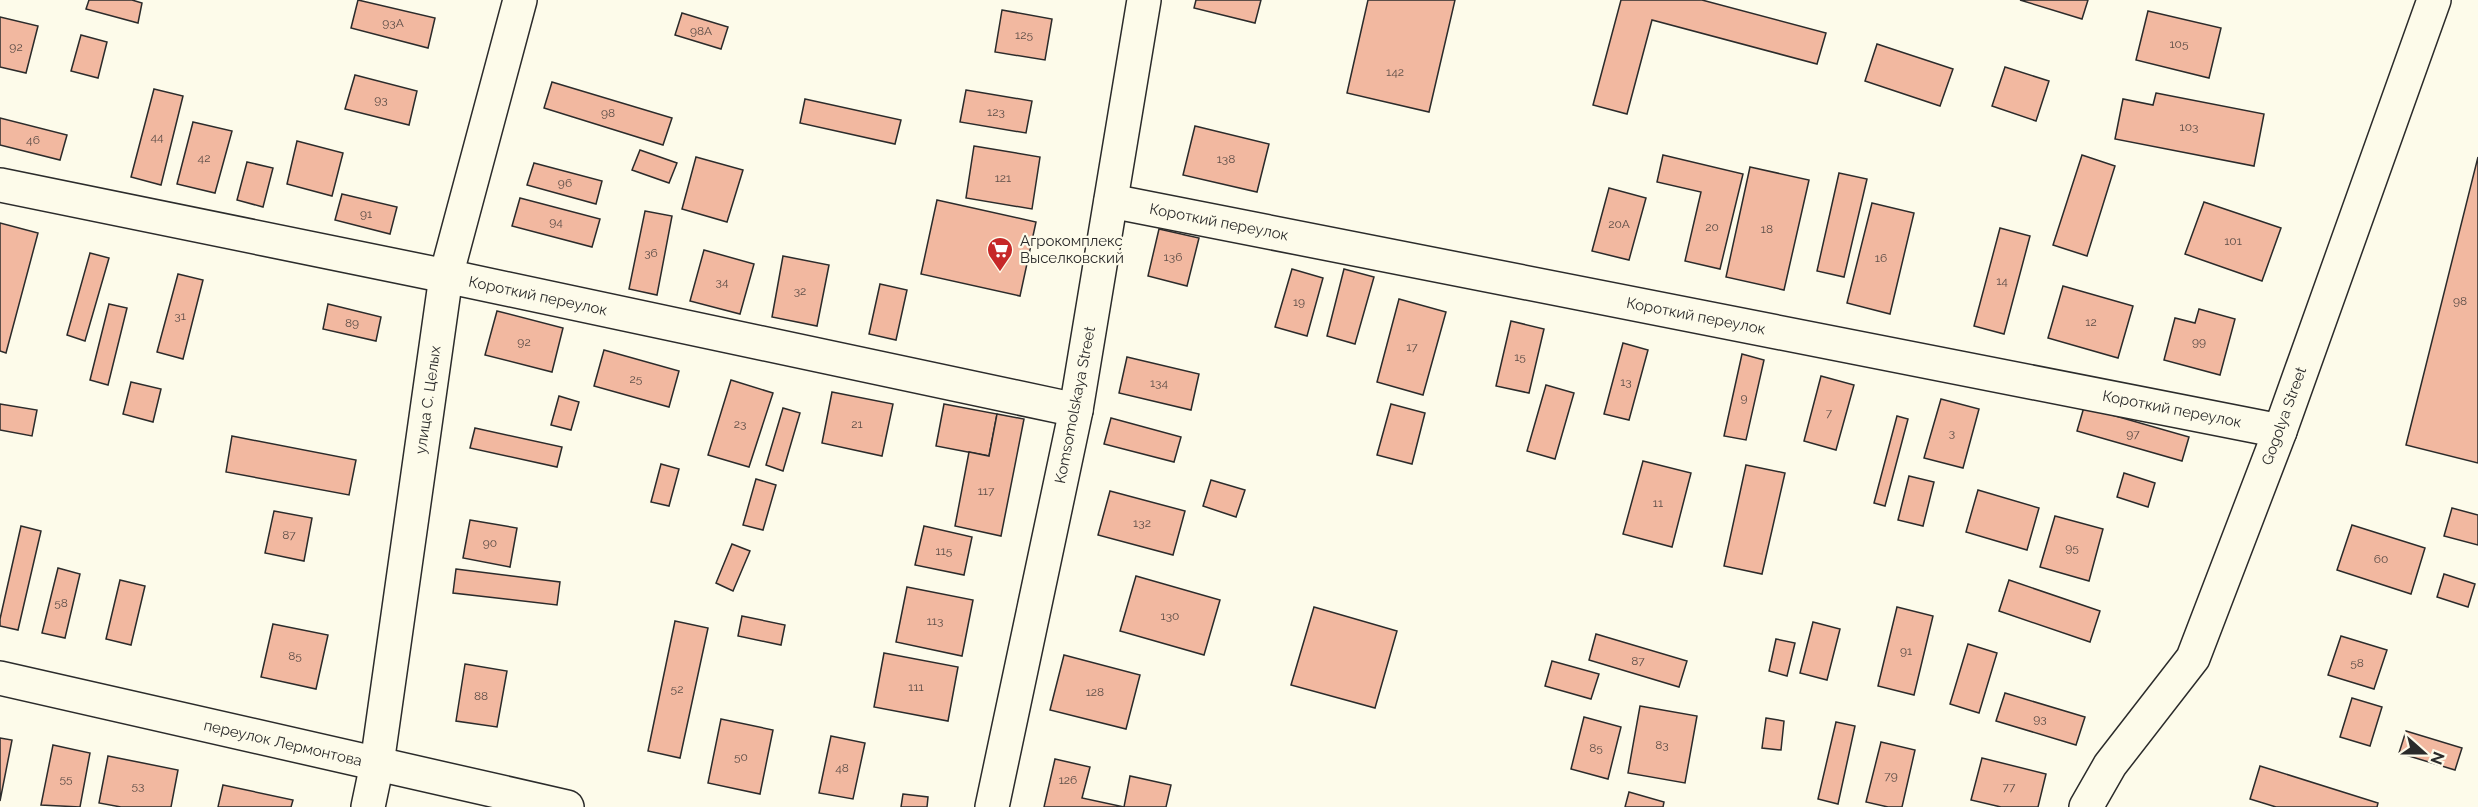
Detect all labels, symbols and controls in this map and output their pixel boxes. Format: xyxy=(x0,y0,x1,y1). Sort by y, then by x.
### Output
house number: 93А xyxy=(382,16,404,30)
house number: 98А xyxy=(690,24,712,38)
house number: 125 xyxy=(1015,28,1033,42)
house number: 105 xyxy=(2169,37,2189,51)
house number: 92 xyxy=(9,40,23,54)
house number: 142 xyxy=(1386,65,1404,79)
house number: 93 xyxy=(374,93,388,107)
house number: 123 xyxy=(987,105,1005,119)
house number: 98 xyxy=(601,106,615,120)
house number: 103 xyxy=(2180,120,2198,134)
house number: 44 xyxy=(150,130,164,144)
house number: 46 xyxy=(26,133,40,147)
house number: 42 xyxy=(198,151,210,165)
house number: 138 xyxy=(1217,152,1235,166)
house number: 121 xyxy=(995,171,1011,185)
house number: 96 xyxy=(558,176,572,190)
street label: Короткий переулок xyxy=(1148,200,1290,244)
house number: 91 xyxy=(360,207,372,221)
house number: 94 xyxy=(549,215,563,229)
house number: 20А xyxy=(1608,217,1630,231)
house number: 20 xyxy=(1705,220,1719,234)
house number: 18 xyxy=(1761,222,1773,236)
place label: Агрокомплекс Выселковский xyxy=(1020,232,1124,267)
house number: 101 xyxy=(2224,234,2242,248)
supermarket icon: Агрокомплекс Выселковский xyxy=(985,235,1015,273)
house number: 36 xyxy=(644,246,658,260)
house number: 136 xyxy=(1164,250,1182,264)
house number: 16 xyxy=(1875,251,1887,265)
street label: Короткий переулок xyxy=(467,273,609,320)
house number: 14 xyxy=(1996,274,2008,288)
house number: 34 xyxy=(716,275,729,289)
house number: 32 xyxy=(794,284,806,298)
street label: Короткий переулок xyxy=(1625,294,1767,338)
house number: 98 xyxy=(2453,294,2467,308)
house number: 19 xyxy=(1293,295,1305,309)
house number: 31 xyxy=(174,309,186,323)
house number: 12 xyxy=(2085,315,2097,329)
house number: 89 xyxy=(345,316,359,330)
street label: Komsomolskaya Street xyxy=(1051,325,1099,485)
house number: 92 xyxy=(517,335,531,349)
house number: 99 xyxy=(2192,335,2206,349)
house number: 17 xyxy=(1406,340,1418,354)
street label: улица С. Целых xyxy=(411,344,445,455)
house number: 15 xyxy=(1514,350,1526,364)
street label: Gogolya Street xyxy=(2258,364,2310,468)
house number: 25 xyxy=(630,372,643,386)
house number: 13 xyxy=(1620,375,1632,389)
house number: 134 xyxy=(1150,376,1168,390)
street label: Короткий переулок xyxy=(2101,387,2243,431)
house number: 9 xyxy=(1740,391,1748,405)
house number: 7 xyxy=(1826,406,1833,420)
house number: 23 xyxy=(734,417,746,431)
house number: 21 xyxy=(851,417,863,431)
house number: 3 xyxy=(1949,426,1955,440)
house number: 97 xyxy=(2126,427,2140,441)
house number: 117 xyxy=(978,484,995,498)
house number: 11 xyxy=(1653,496,1663,510)
house number: 132 xyxy=(1133,516,1151,530)
house number: 87 xyxy=(282,528,296,542)
house number: 90 xyxy=(483,536,497,550)
house number: 95 xyxy=(2065,541,2079,555)
house number: 115 xyxy=(936,544,953,558)
house number: 60 xyxy=(2374,552,2388,566)
house number: 58 xyxy=(54,596,68,610)
house number: 130 xyxy=(1161,609,1179,623)
house number: 113 xyxy=(927,614,943,628)
house number: 91 xyxy=(1900,644,1912,658)
house number: 85 xyxy=(288,649,302,663)
house number: 87 xyxy=(1631,654,1645,668)
house number: 58 xyxy=(2350,656,2364,670)
house number: 111 xyxy=(908,680,924,694)
house number: 52 xyxy=(671,682,683,696)
house number: 128 xyxy=(1086,685,1104,699)
house number: 88 xyxy=(474,689,488,703)
house number: 93 xyxy=(2033,712,2047,726)
street label: переулок Лермонтова xyxy=(202,716,364,770)
north arrow xyxy=(2394,723,2454,783)
house number: 83 xyxy=(1655,738,1669,752)
house number: 85 xyxy=(1589,741,1603,755)
text: N xyxy=(2426,749,2449,767)
house number: 50 xyxy=(734,750,748,764)
house number: 48 xyxy=(835,761,849,775)
house number: 79 xyxy=(1884,769,1898,783)
house number: 55 xyxy=(59,772,73,786)
house number: 126 xyxy=(1059,773,1077,787)
house number: 53 xyxy=(132,779,144,793)
house number: 77 xyxy=(2003,780,2016,794)

